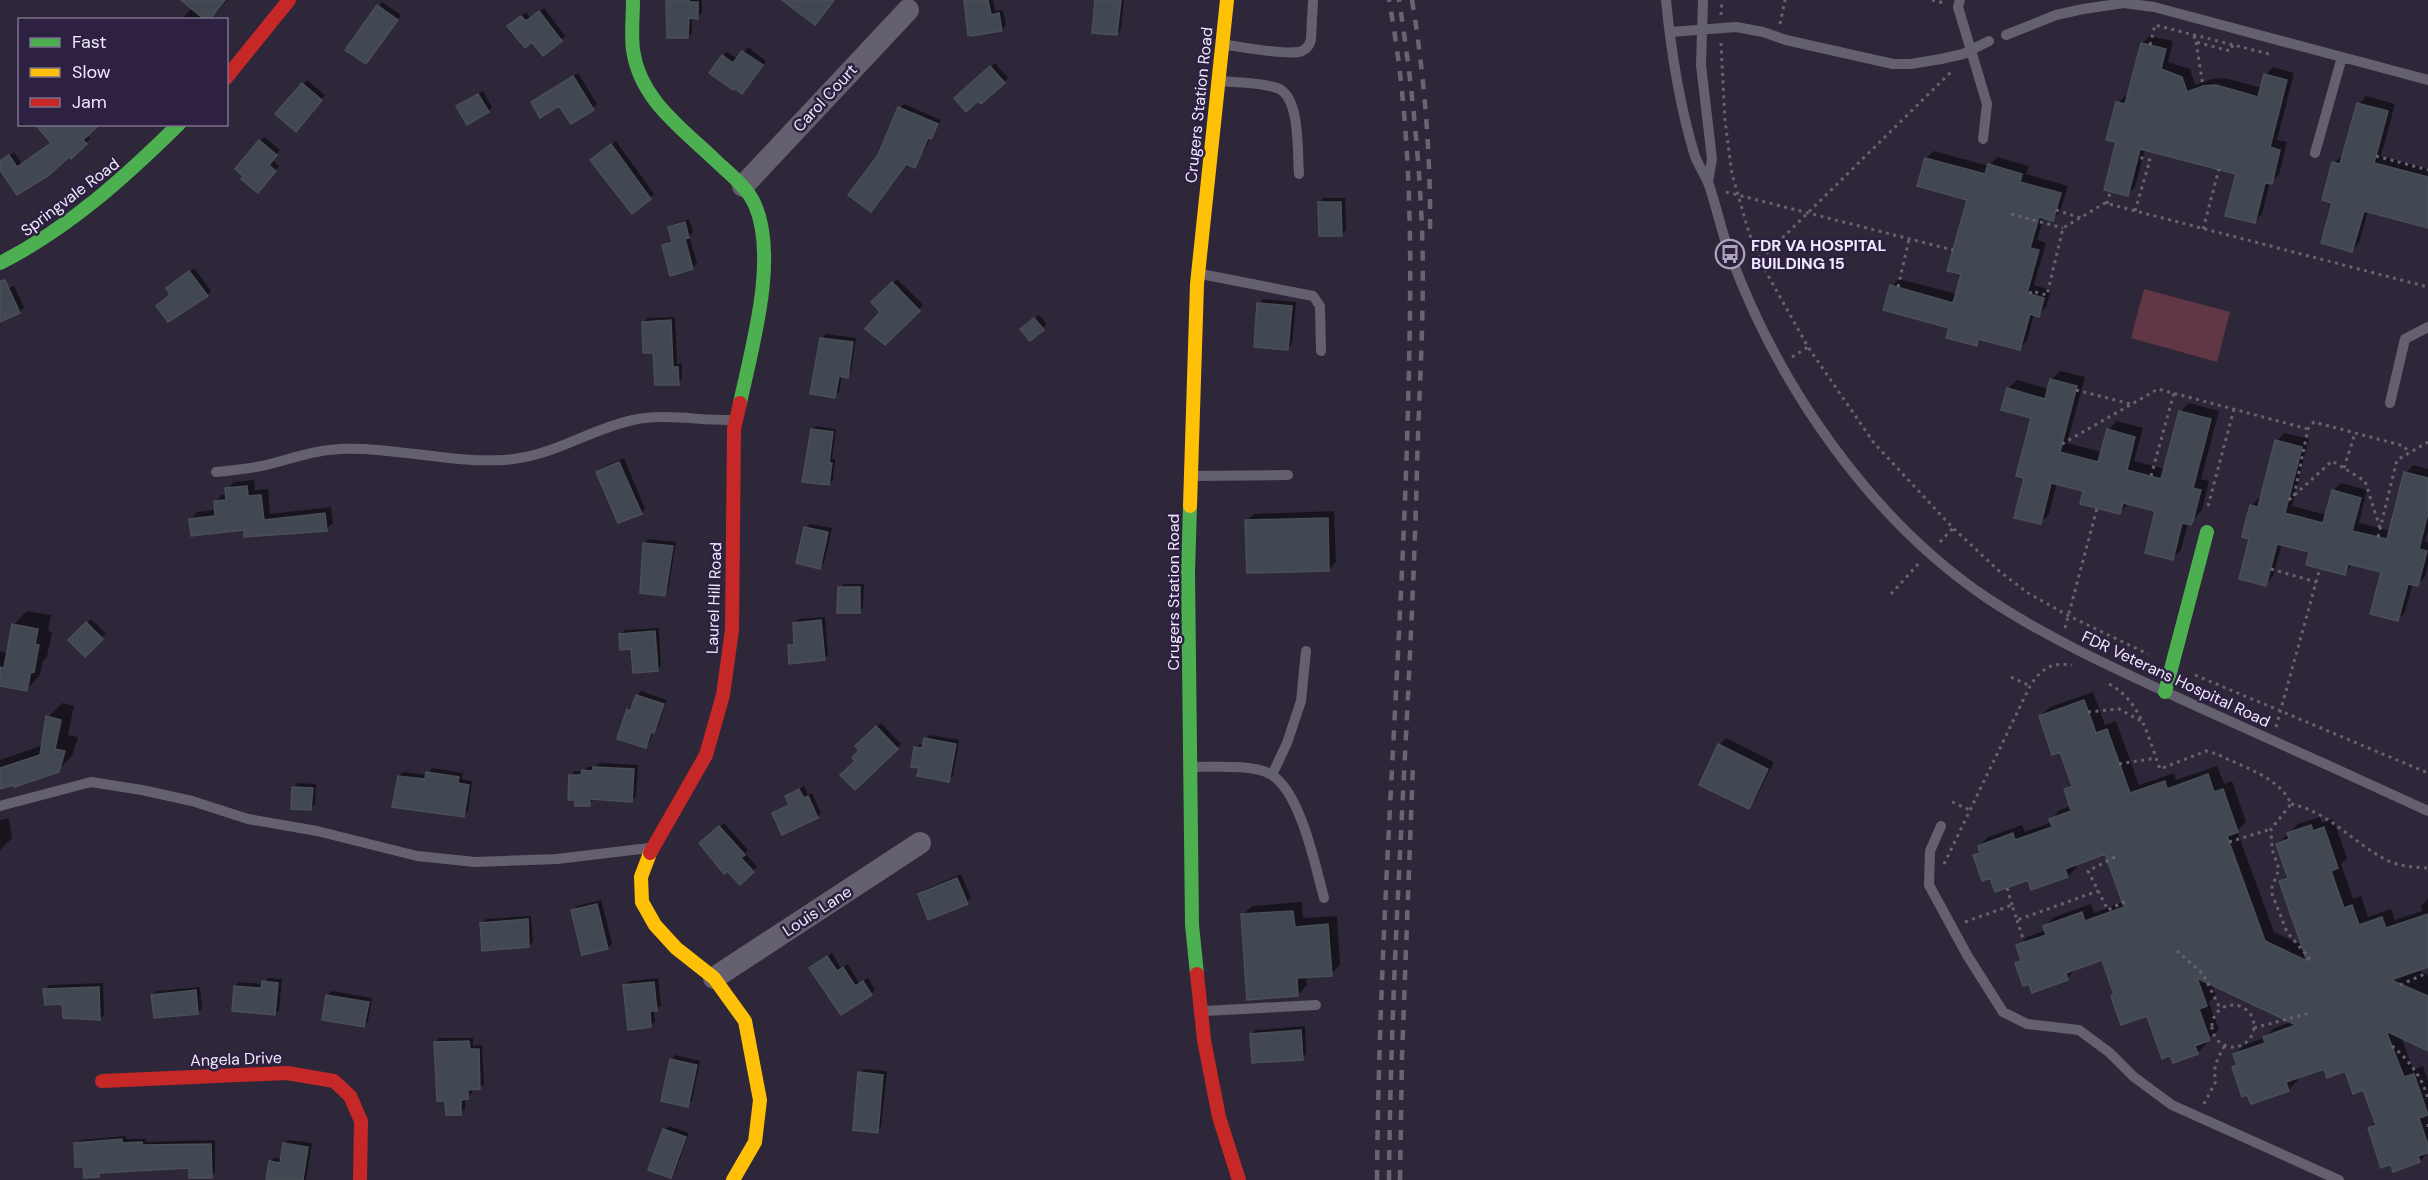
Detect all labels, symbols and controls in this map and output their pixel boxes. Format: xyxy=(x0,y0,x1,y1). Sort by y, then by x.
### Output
legend xyxy=(18,18,228,126)
street label: Crugers Station Road xyxy=(1180,26,1218,184)
text: Fast xyxy=(72,30,107,54)
text: Slow xyxy=(72,60,111,84)
street label: Carol Court xyxy=(788,60,862,136)
text: Jam xyxy=(72,90,107,114)
street label: Springvale Road xyxy=(17,153,123,241)
place label: FDR VA HOSPITAL BUILDING 15 xyxy=(1751,235,1887,274)
bus stop icon: FDR VA HOSPITAL BUILDING 15 xyxy=(1714,238,1746,270)
street label: Crugers Station Road xyxy=(1163,514,1184,670)
street label: Laurel Hill Road xyxy=(702,542,726,654)
street label: FDR Veterans Hospital Road xyxy=(2078,626,2274,732)
street label: Louis Lane xyxy=(778,881,856,941)
street label: Angela Drive xyxy=(190,1047,282,1071)

